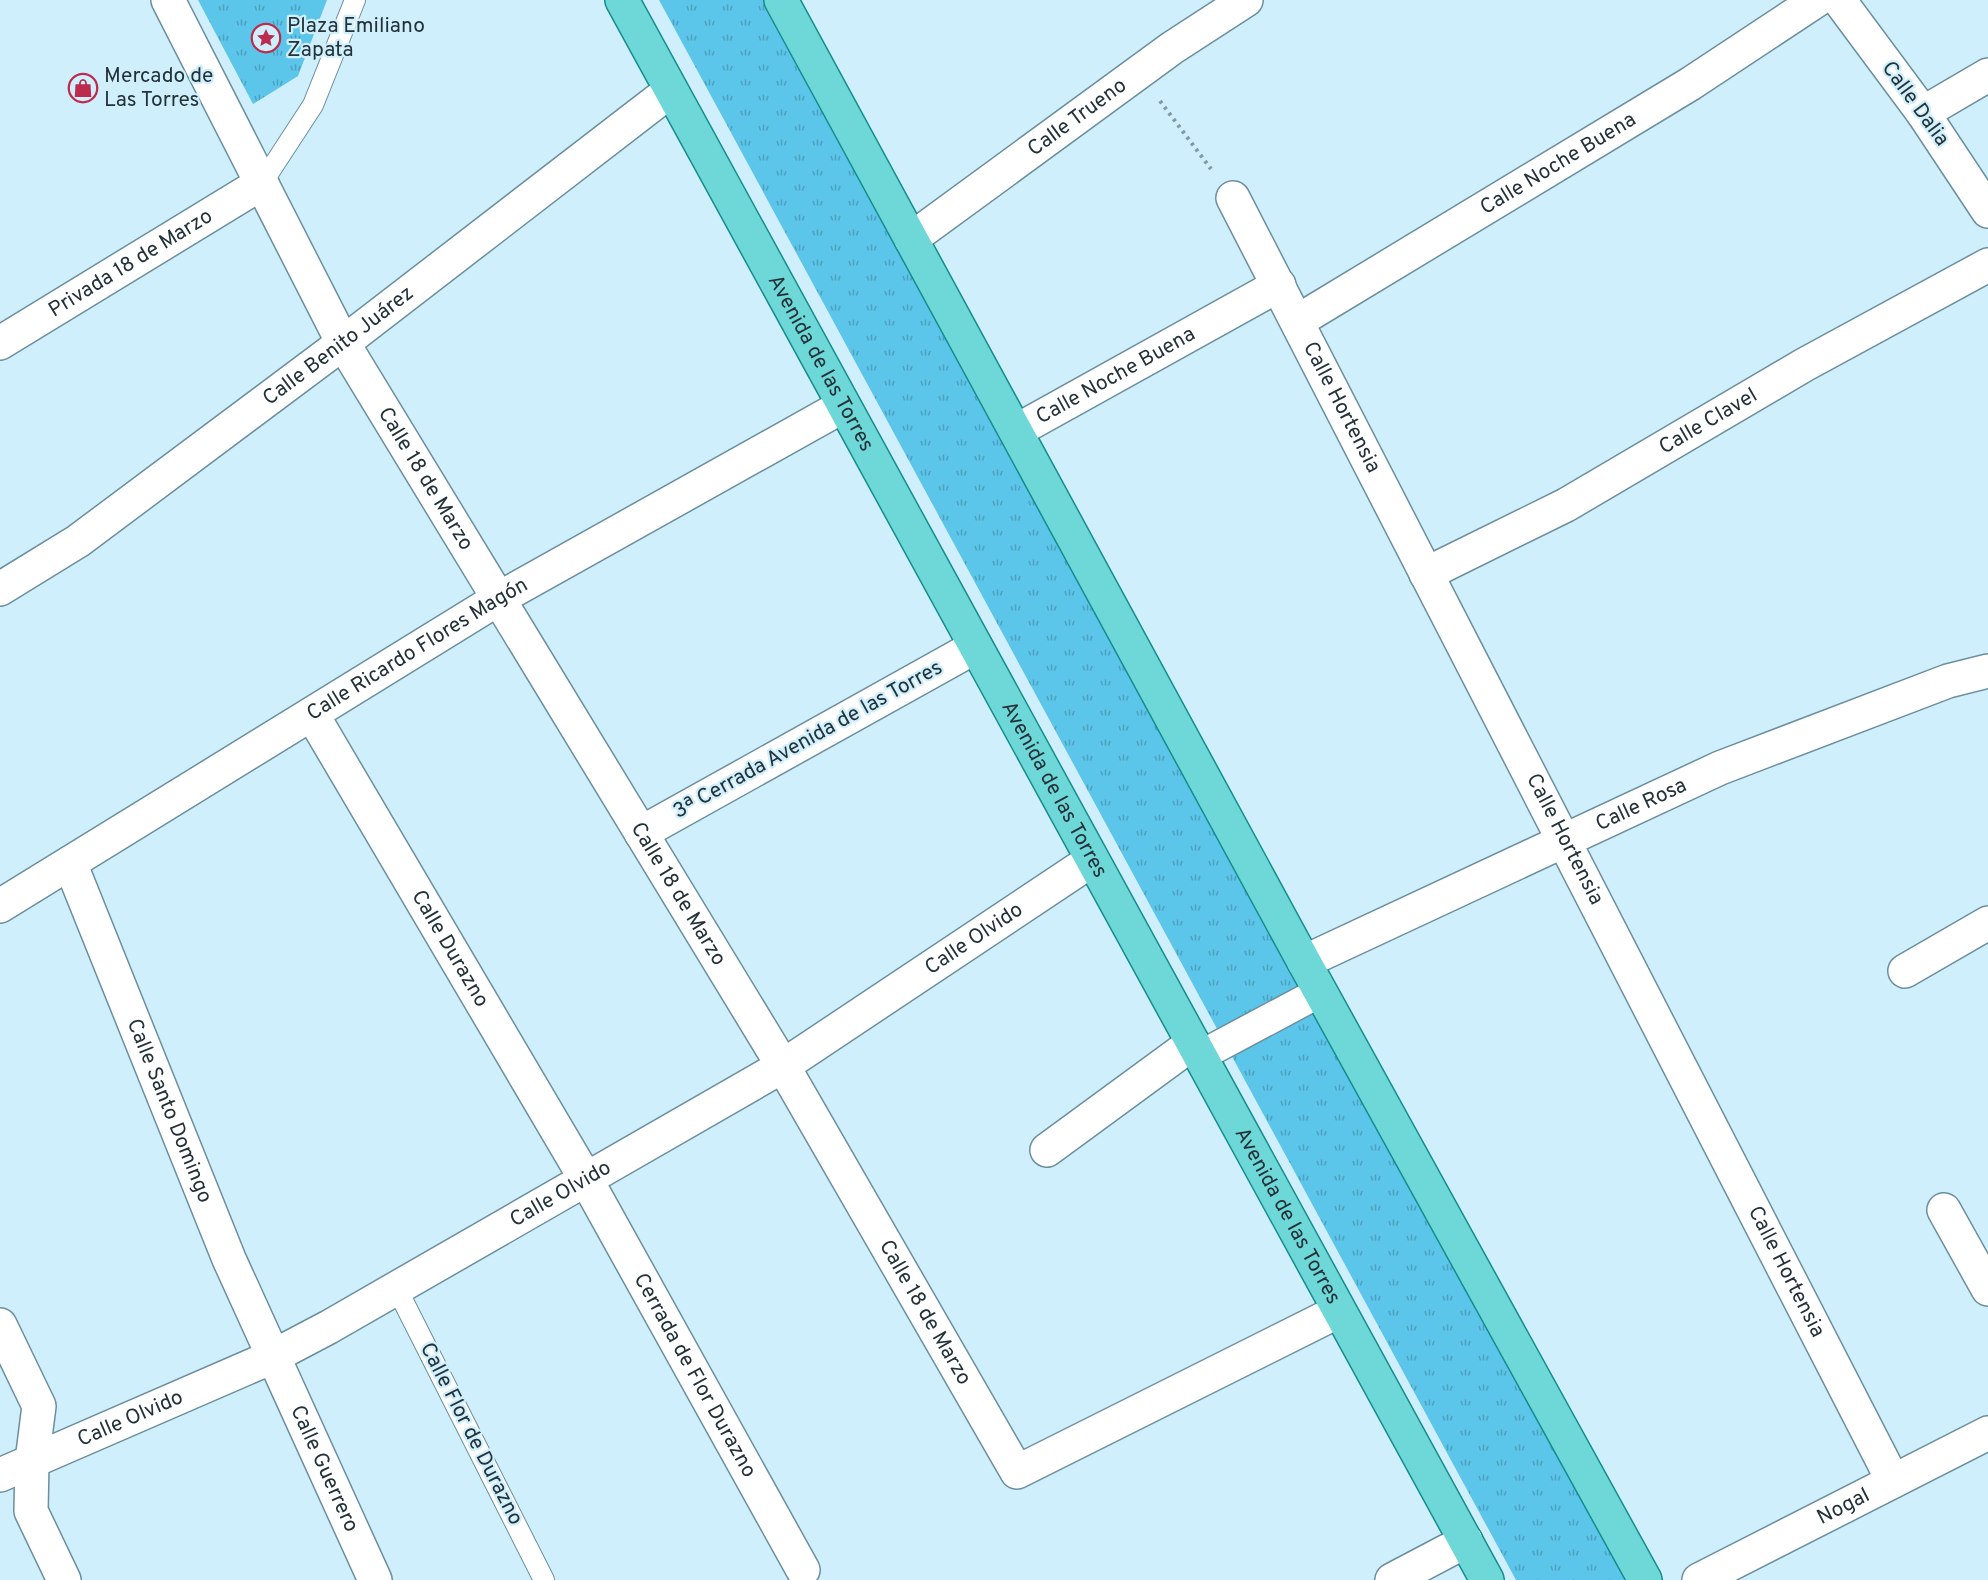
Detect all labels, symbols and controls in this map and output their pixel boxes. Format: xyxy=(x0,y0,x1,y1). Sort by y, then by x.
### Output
place label: Plaza Emiliano Zapata xyxy=(287,13,425,64)
place icon: Plaza Emiliano Zapata xyxy=(250,22,282,54)
street label: Calle Dalia xyxy=(1875,56,1955,152)
place label: Mercado de Las Torres xyxy=(104,63,213,114)
shop icon: Mercado de Las Torres xyxy=(67,72,99,104)
street label: Calle Trueno xyxy=(1022,72,1132,163)
street label: Calle Noche Buena xyxy=(1475,106,1641,221)
street label: Privada 18 de Marzo xyxy=(44,203,218,324)
street label: Avenida de las Torres xyxy=(762,270,880,456)
street label: Calle Benito Juárez xyxy=(257,280,419,412)
street label: Calle Noche Buena xyxy=(1031,321,1200,431)
street label: Calle Hortensia xyxy=(1297,337,1387,477)
street label: Calle Clavel xyxy=(1654,382,1762,461)
street label: Calle 18 de Marzo xyxy=(372,402,480,556)
street label: Calle Ricardo Flores Magón xyxy=(302,572,533,727)
street label: 3ª Cerrada Avenida de las Torres xyxy=(669,655,947,825)
street label: Avenida de las Torres xyxy=(995,696,1113,883)
street label: Calle Hortensia xyxy=(1520,769,1610,909)
street label: Calle Rosa xyxy=(1591,772,1691,838)
street label: Calle 18 de Marzo xyxy=(624,817,732,971)
street label: Calle Durazno xyxy=(405,885,495,1012)
street label: Calle Olvido xyxy=(920,896,1028,981)
street label: Calle Santo Domingo xyxy=(120,1015,219,1207)
street label: Avenida de las Torres xyxy=(1228,1123,1347,1309)
street label: Calle Olvido xyxy=(505,1154,616,1234)
street label: Calle Hortensia xyxy=(1742,1201,1831,1342)
street label: Calle 18 de Marzo xyxy=(873,1235,978,1390)
street label: Cerrada de Flor Durazno xyxy=(627,1268,763,1482)
street label: Calle Flor de Durazno xyxy=(413,1338,529,1530)
street label: Calle Olvido xyxy=(73,1384,187,1453)
street label: Calle Guerrero xyxy=(284,1401,365,1536)
street label: Nogal xyxy=(1813,1482,1874,1531)

